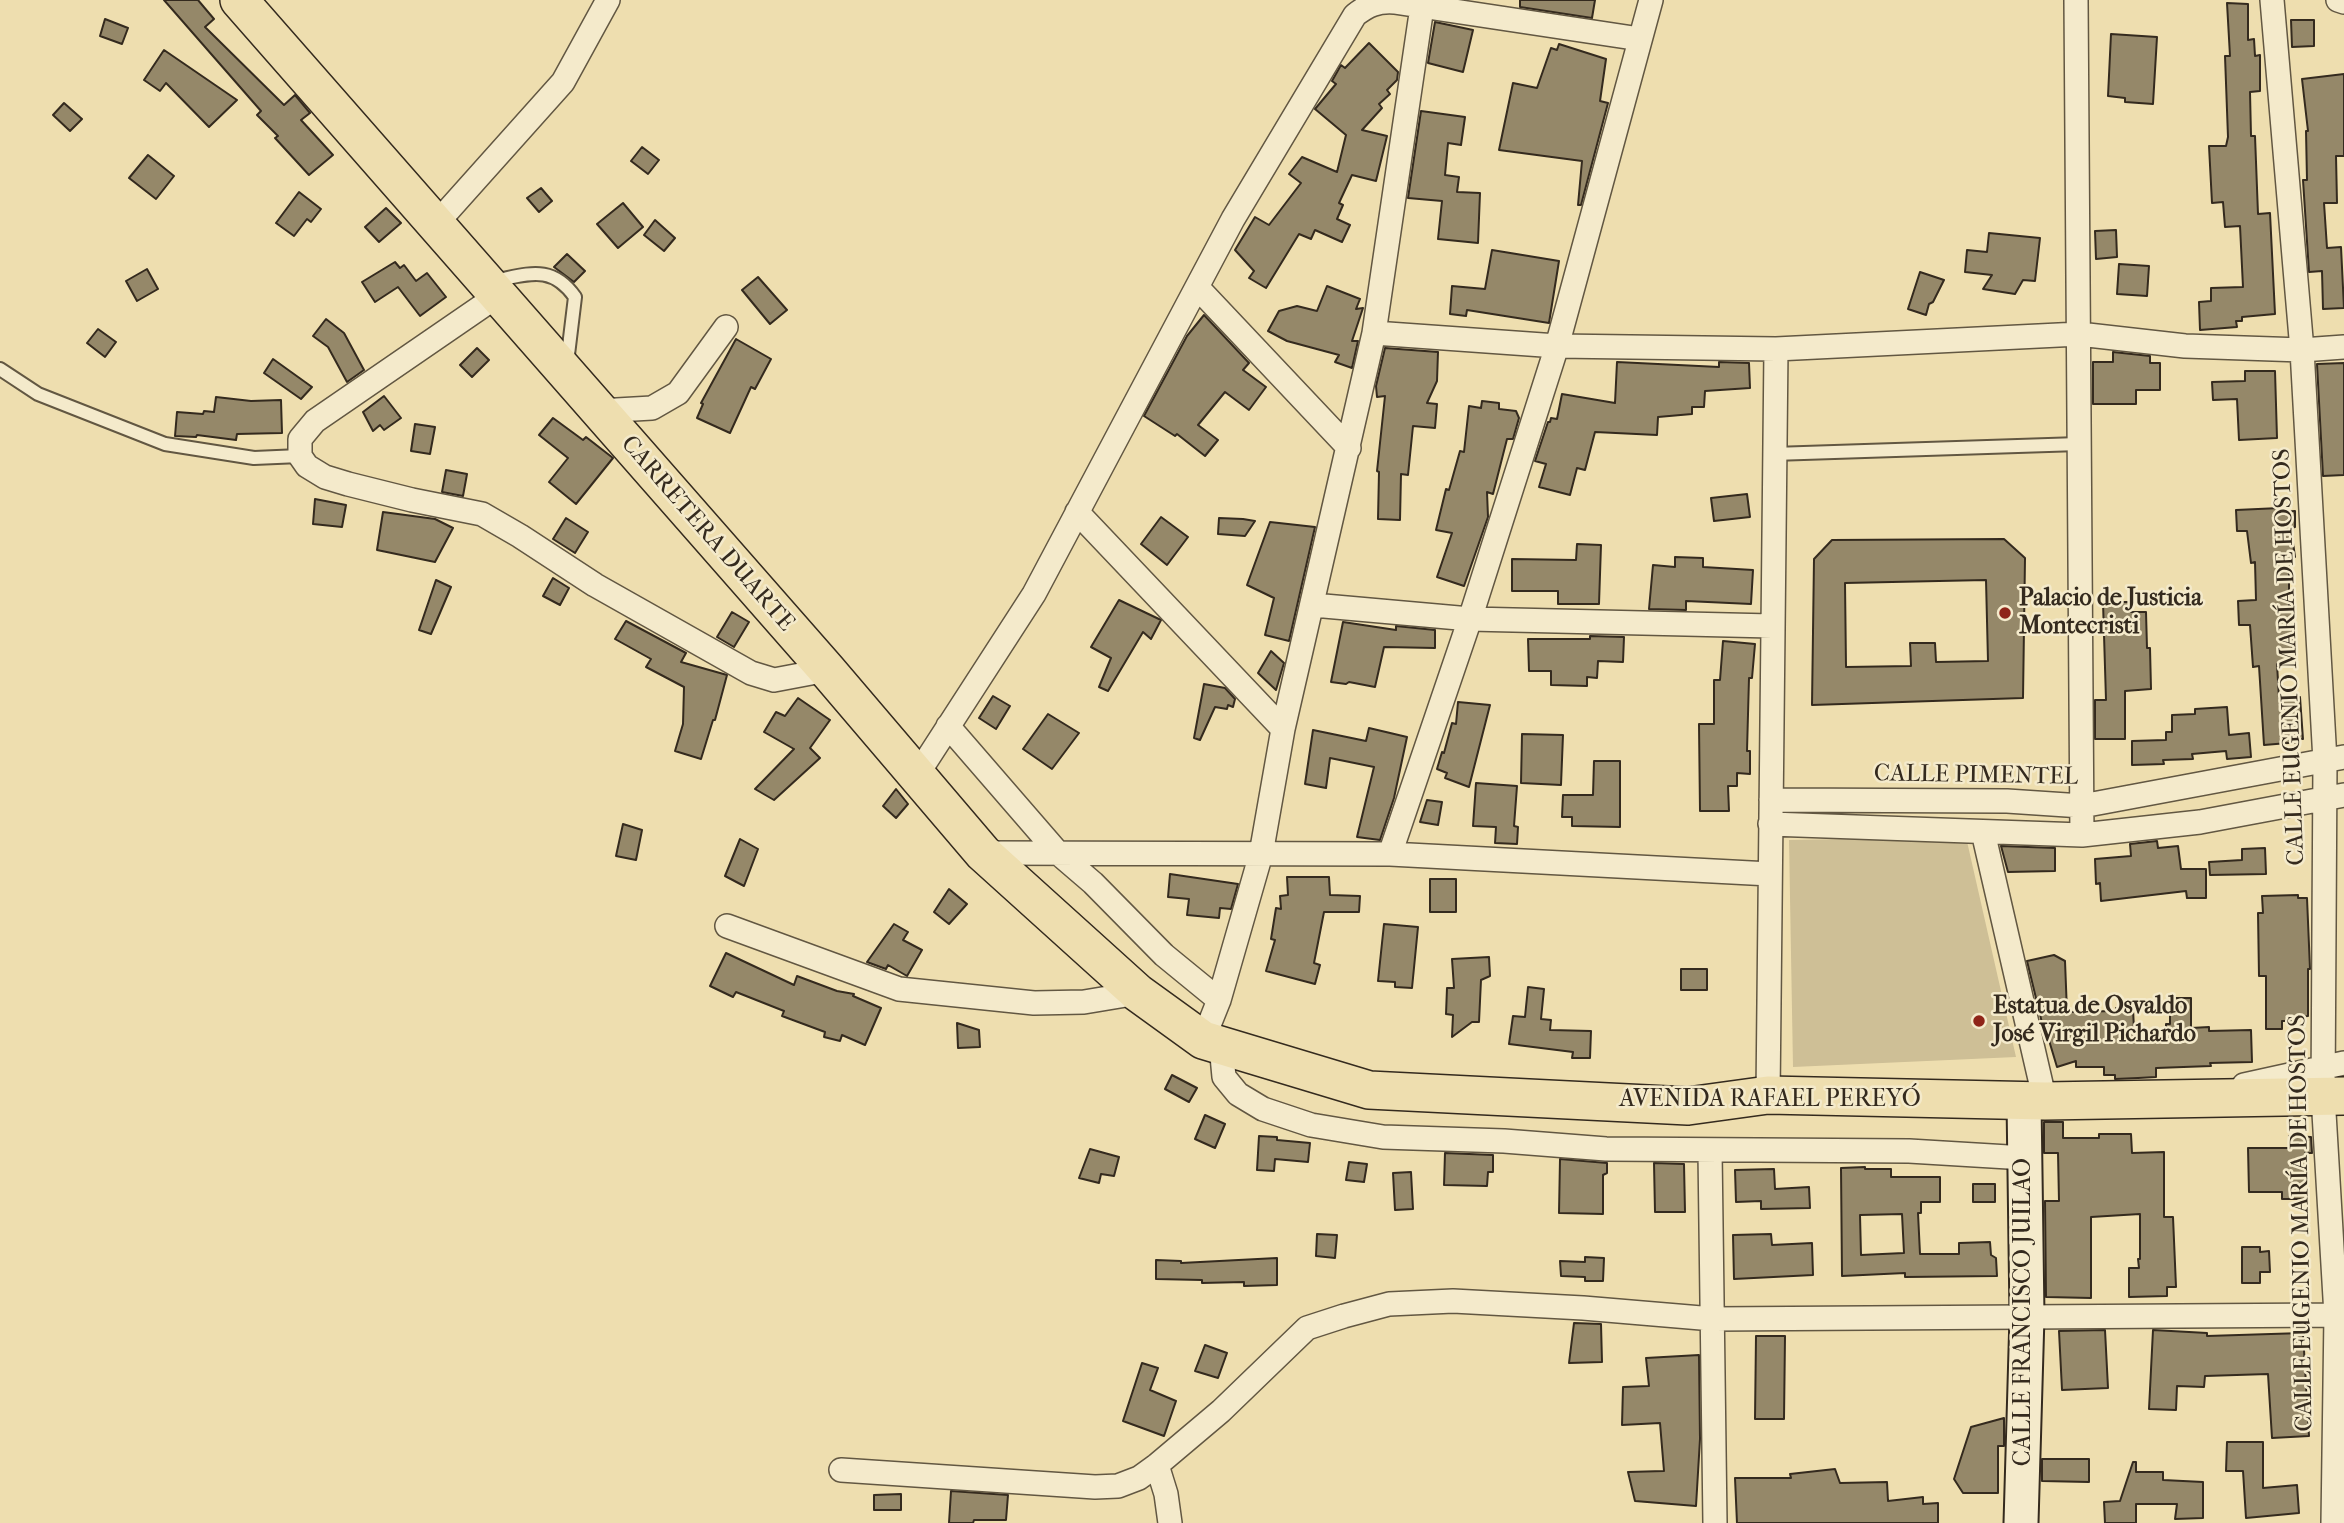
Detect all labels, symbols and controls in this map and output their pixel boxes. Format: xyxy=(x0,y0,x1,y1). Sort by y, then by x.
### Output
street label: CARRETERA DUARTE xyxy=(614,430,800,638)
street label: CALLE EUGENIO MARÍA DE HOSTOS xyxy=(2268,448,2312,866)
place label: Palacio de Justicia Montecristi xyxy=(2019,585,2202,641)
marker: Palacio de Justicia Montecristi xyxy=(1997,605,2013,621)
street label: CALLE PIMENTEL xyxy=(1874,760,2078,792)
place label: Estatua de Osvaldo José Virgil Pichardo xyxy=(1993,993,2196,1049)
marker: Estatua de Osvaldo José Virgil Pichardo xyxy=(1971,1013,1987,1029)
street label: CALLE EUGENIO MARÍA DE HOSTOS xyxy=(2284,1014,2320,1432)
street label: AVENIDA RAFAEL PEREYÓ xyxy=(1619,1086,1921,1114)
street label: CALLE FRANCISCO JUILAO xyxy=(2010,1158,2038,1466)

